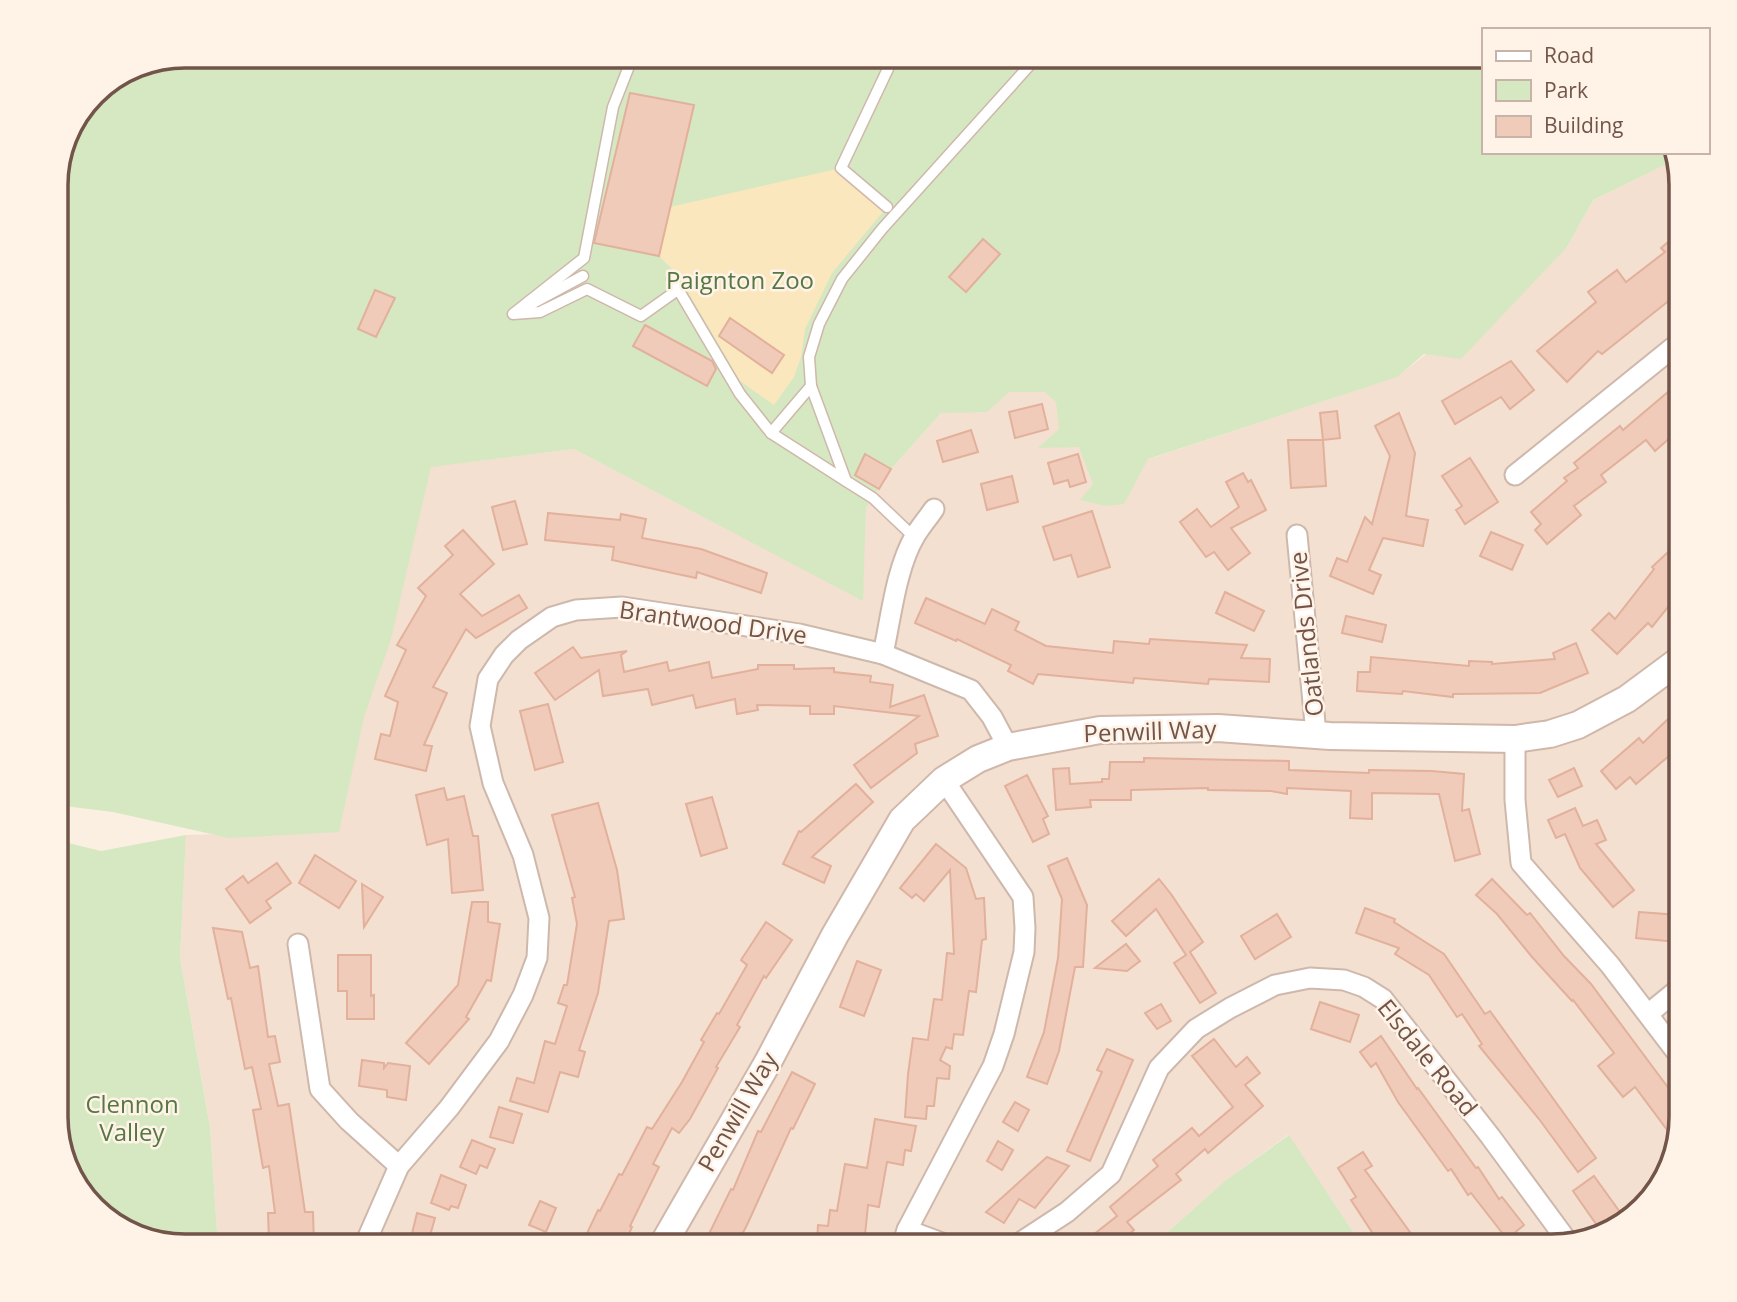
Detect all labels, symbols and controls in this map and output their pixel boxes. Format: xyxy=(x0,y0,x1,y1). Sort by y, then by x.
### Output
legend xyxy=(1482,28,1709,154)
text: Road xyxy=(1544,41,1594,69)
text: Park xyxy=(1544,76,1588,104)
text: Building xyxy=(1544,111,1623,139)
park label: Paignton Zoo xyxy=(666,263,814,296)
street label: Oatlands Drive xyxy=(1280,550,1331,718)
street label: Brantwood Drive xyxy=(617,592,809,651)
street label: Penwill Way xyxy=(1083,712,1218,749)
street label: Elsdale Road xyxy=(1371,992,1486,1123)
street label: Penwill Way xyxy=(689,1044,785,1177)
park label: Clennon Valley xyxy=(85,1087,179,1148)

